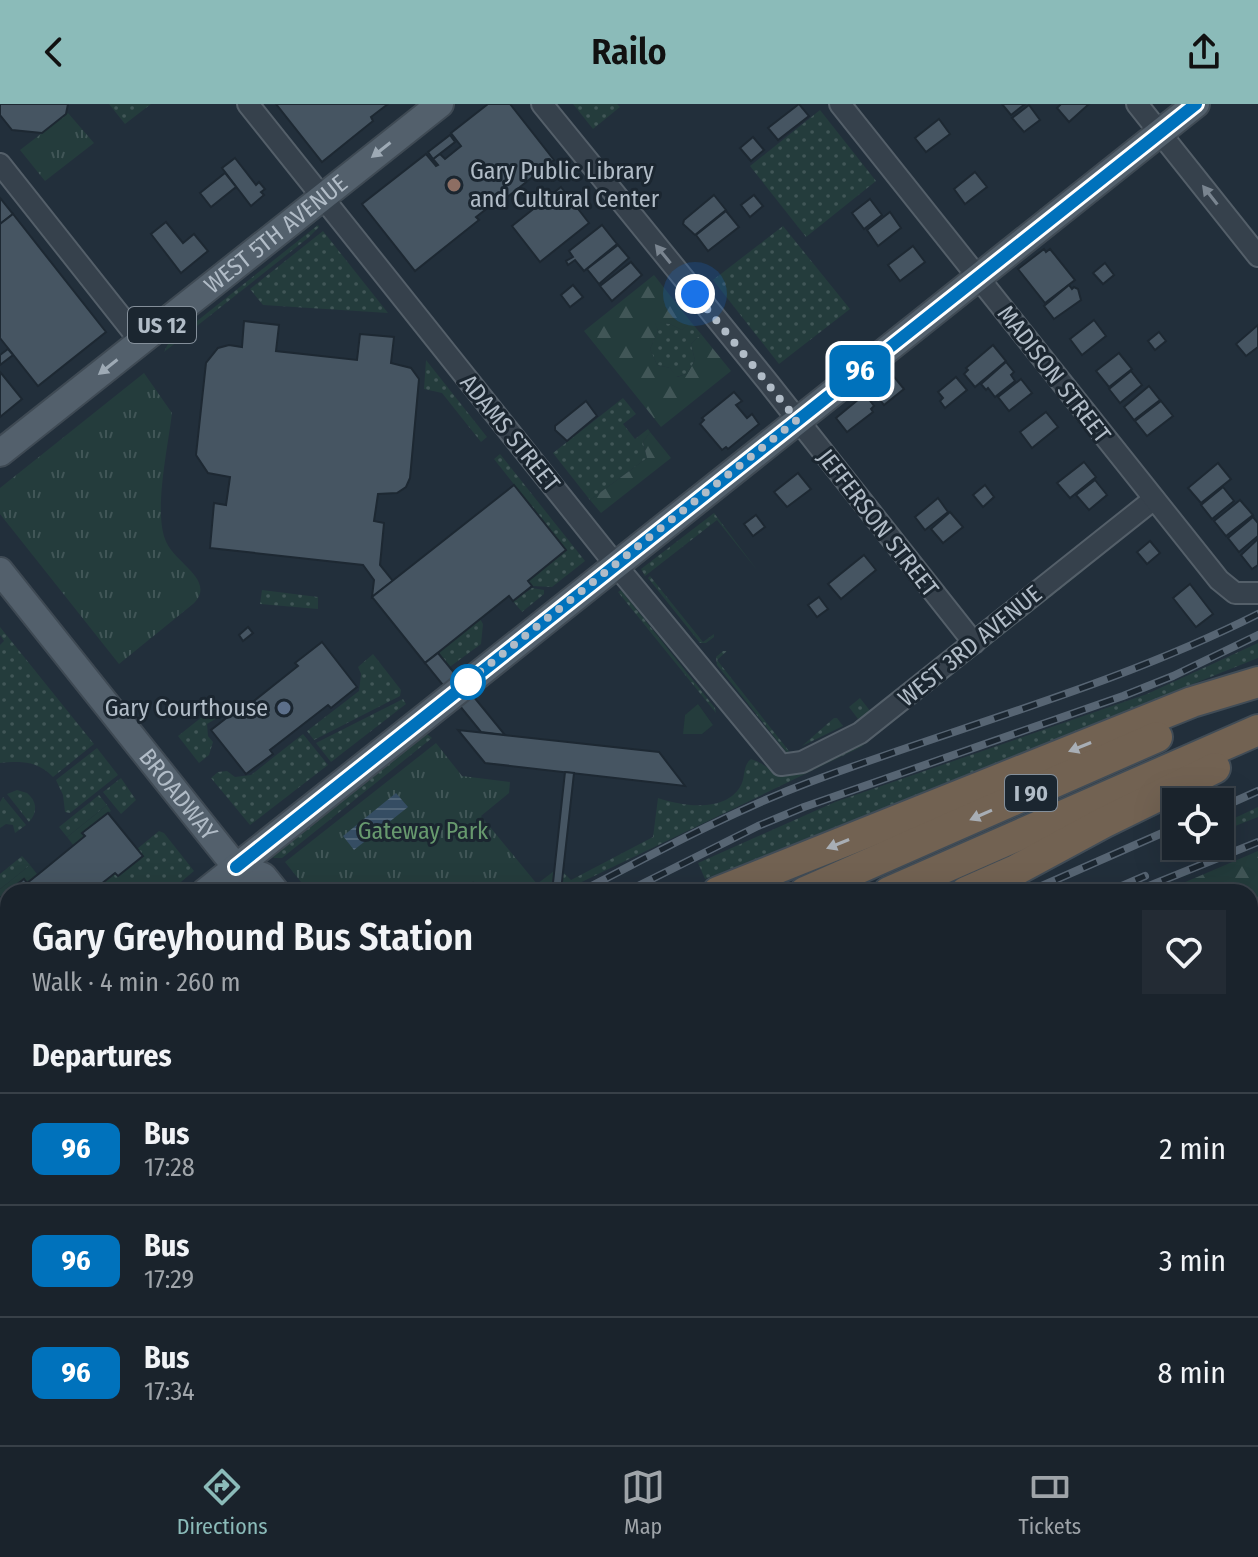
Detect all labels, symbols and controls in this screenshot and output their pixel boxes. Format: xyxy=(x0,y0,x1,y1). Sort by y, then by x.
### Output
icon: back xyxy=(32,30,76,74)
text: Railo xyxy=(591,30,667,74)
icon: share xyxy=(1182,30,1226,74)
one-way arrow xyxy=(371,141,391,158)
place label: Gary Public Library and Cultural Center xyxy=(470,157,660,213)
street label: WEST 5TH AVENUE xyxy=(199,169,353,299)
marker: Gary Public Library and Cultural Center xyxy=(445,176,463,194)
one-way arrow xyxy=(1202,185,1218,205)
one-way arrow xyxy=(655,244,671,264)
your location xyxy=(675,274,715,314)
street label: MADISON STREET xyxy=(992,300,1116,448)
road number: US 12 xyxy=(128,307,196,343)
line badge: 96 xyxy=(824,345,896,397)
text: 96 xyxy=(845,354,875,387)
one-way arrow xyxy=(98,359,118,375)
street label: ADAMS STREET xyxy=(454,369,566,497)
street label: JEFFERSON STREET xyxy=(812,444,944,602)
street label: WEST 3RD AVENUE xyxy=(893,580,1047,712)
unlabelled marker xyxy=(451,665,485,699)
place label: Gary Courthouse xyxy=(105,694,268,722)
marker: Gary Courthouse xyxy=(275,699,293,717)
one-way arrow xyxy=(1068,741,1092,754)
street label: BROADWAY xyxy=(133,743,223,846)
road number: I 90 xyxy=(1005,775,1057,811)
map controls xyxy=(1162,788,1234,860)
button: locate xyxy=(1162,788,1234,860)
one-way arrow xyxy=(969,808,993,821)
park label: Gateway Park xyxy=(358,817,489,845)
one-way arrow xyxy=(826,838,850,851)
button: heart xyxy=(1142,910,1226,994)
text: Gary Greyhound Bus Station xyxy=(32,914,473,960)
text: Walk · 4 min · 260 m xyxy=(32,967,241,998)
text: Departures xyxy=(32,1038,172,1074)
text: Bus xyxy=(144,1116,189,1152)
text: 2 min xyxy=(1159,1131,1226,1167)
text: 96 xyxy=(61,1132,91,1165)
text: 17:28 xyxy=(144,1152,195,1183)
text: Bus xyxy=(144,1228,189,1264)
text: 3 min xyxy=(1159,1243,1226,1279)
text: 96 xyxy=(61,1244,91,1277)
text: 17:29 xyxy=(144,1264,194,1295)
text: Bus xyxy=(144,1340,189,1376)
text: 8 min xyxy=(1158,1355,1226,1391)
text: 96 xyxy=(61,1356,91,1389)
text: 17:34 xyxy=(144,1376,195,1407)
tab: Directions xyxy=(177,1465,268,1540)
tab: Map xyxy=(621,1465,665,1540)
tab: Tickets xyxy=(1019,1465,1081,1540)

